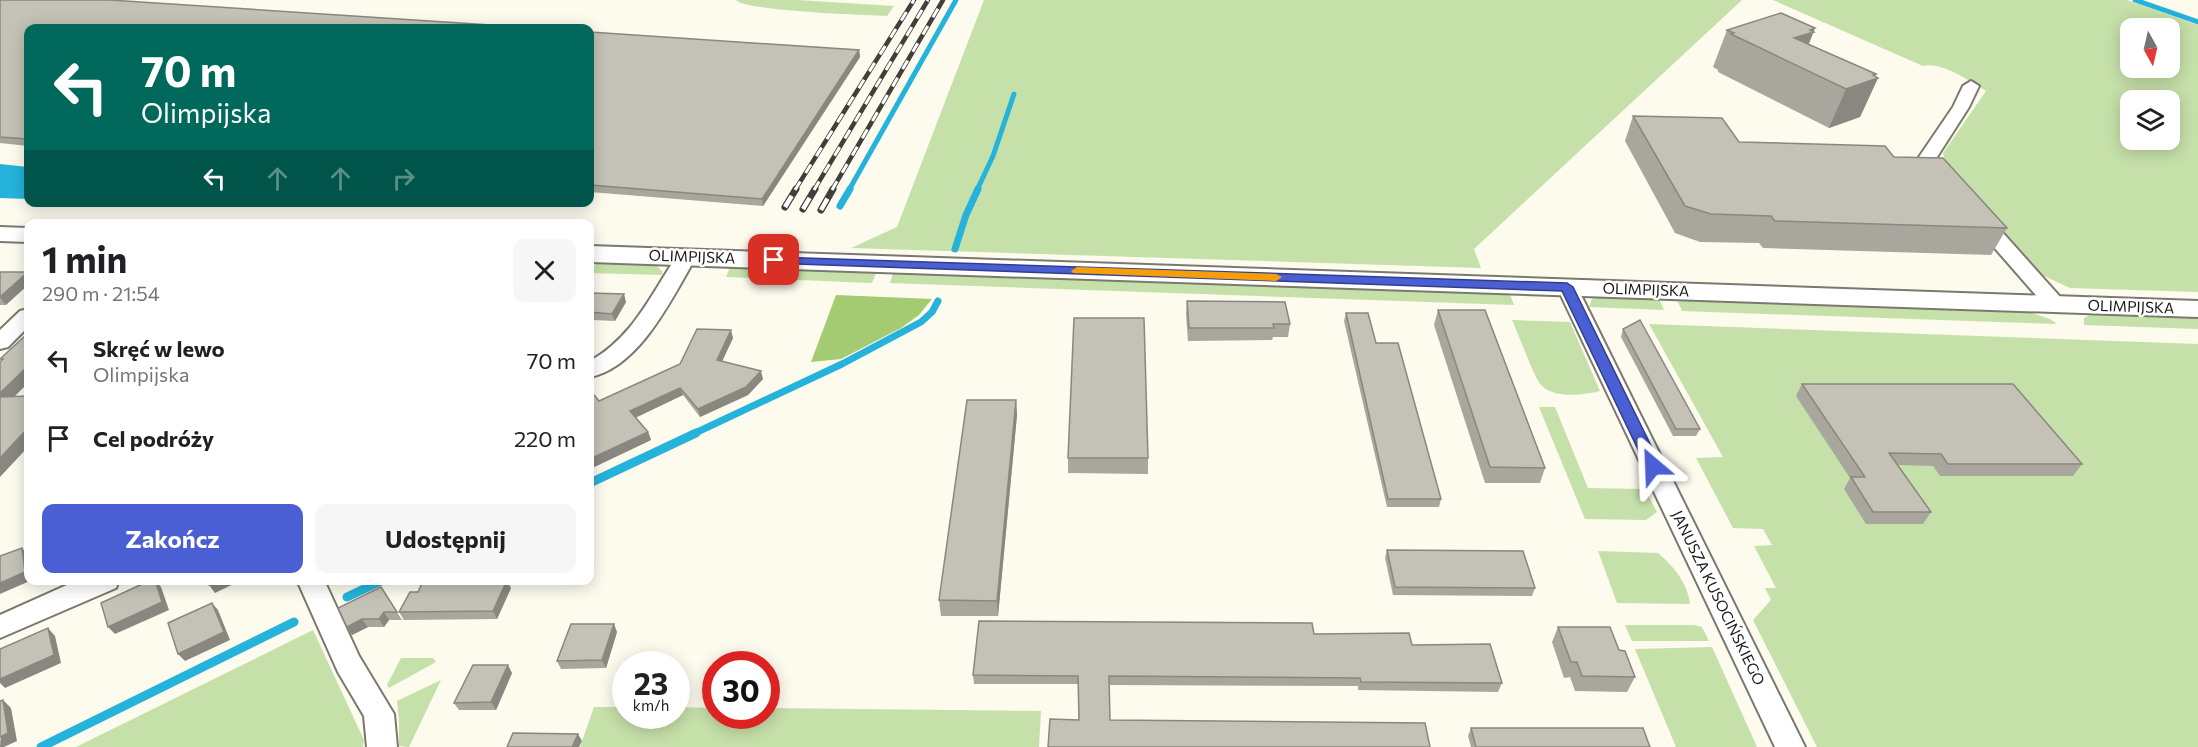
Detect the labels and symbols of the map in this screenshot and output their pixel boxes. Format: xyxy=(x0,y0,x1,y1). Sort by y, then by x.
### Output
north arrow xyxy=(2120,18,2180,78)
pin xyxy=(748,234,799,285)
street label: OLIMPIJSKA xyxy=(648,245,736,267)
street label: OLIMPIJSKA xyxy=(1602,278,1690,300)
street label: OLIMPIJSKA xyxy=(2087,295,2175,317)
position arrow xyxy=(1621,434,1685,498)
street label: JANUSZA KUSOCIŃSKIEGO xyxy=(1669,507,1770,688)
speed limit sign: 30 xyxy=(702,651,780,729)

